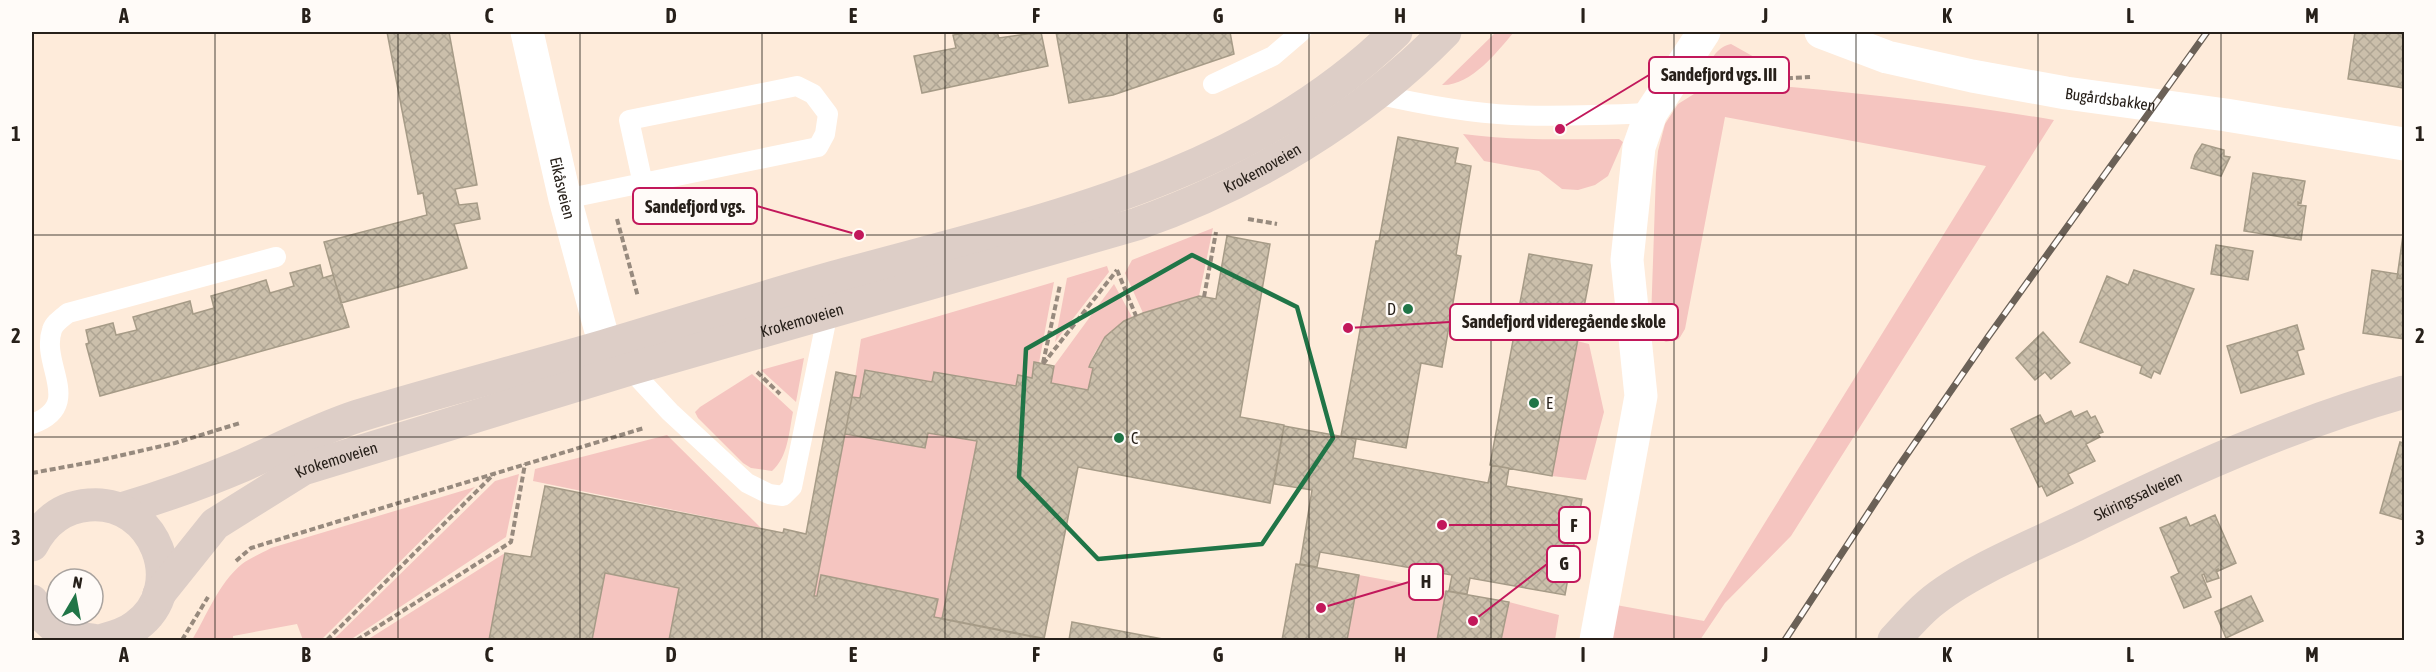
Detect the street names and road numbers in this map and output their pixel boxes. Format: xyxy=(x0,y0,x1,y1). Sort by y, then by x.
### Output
street label: Bugårdsbakken xyxy=(2064,84,2157,114)
street label: Krokemoveien xyxy=(1220,139,1304,196)
street label: Eikåsveien xyxy=(547,155,579,221)
street label: Krokemoveien xyxy=(758,299,845,340)
street label: Krokemoveien xyxy=(291,438,380,481)
street label: Skiringssalveien xyxy=(2091,467,2185,524)

